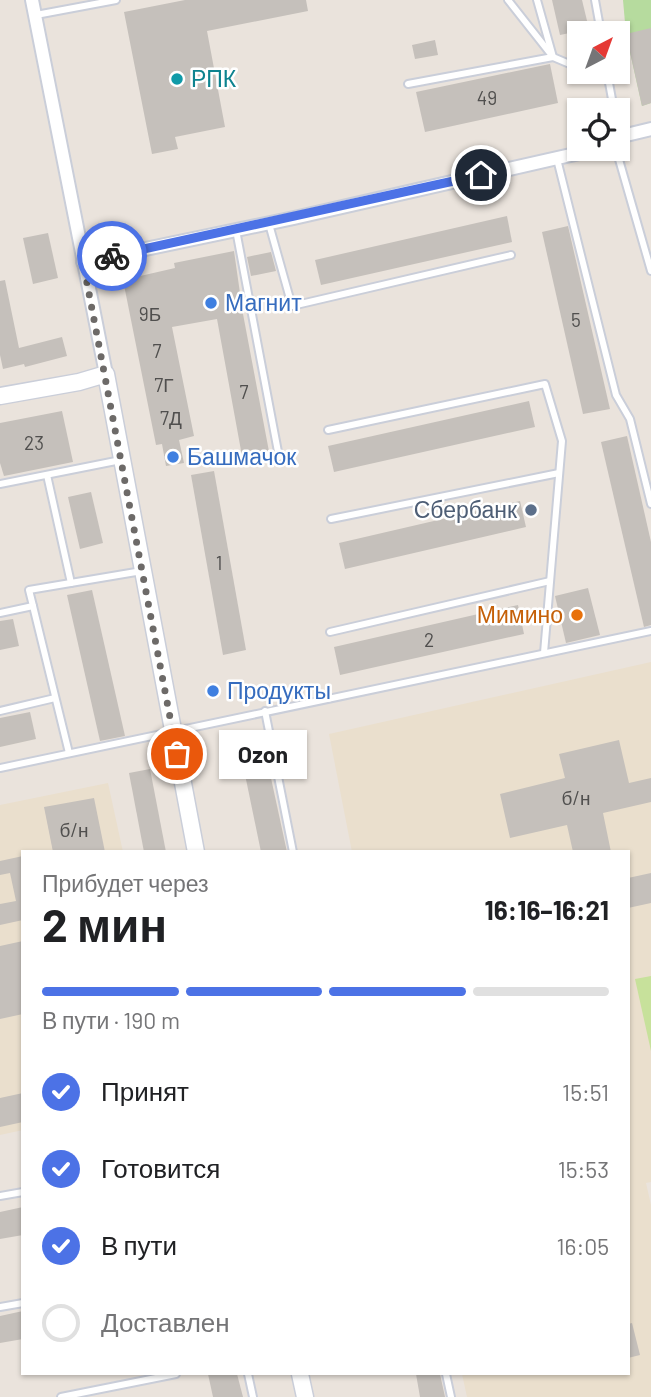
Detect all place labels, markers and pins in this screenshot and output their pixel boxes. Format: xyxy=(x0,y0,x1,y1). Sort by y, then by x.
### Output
place label: РПК xyxy=(191,64,237,92)
marker: РПК xyxy=(169,71,185,87)
pin xyxy=(451,145,511,205)
place label: Магнит xyxy=(225,288,302,316)
marker: Магнит xyxy=(203,295,219,311)
place label: Башмачок xyxy=(187,442,297,470)
marker: Башмачок xyxy=(165,449,181,465)
place label: Сбербанк xyxy=(414,495,518,523)
marker: Сбербанк xyxy=(523,502,539,518)
place label: Мимино xyxy=(477,600,563,628)
marker: Мимино xyxy=(569,607,585,623)
place label: Продукты xyxy=(227,676,331,704)
marker: Продукты xyxy=(205,683,221,699)
pin xyxy=(147,724,207,784)
callout: Ozon xyxy=(219,730,306,778)

